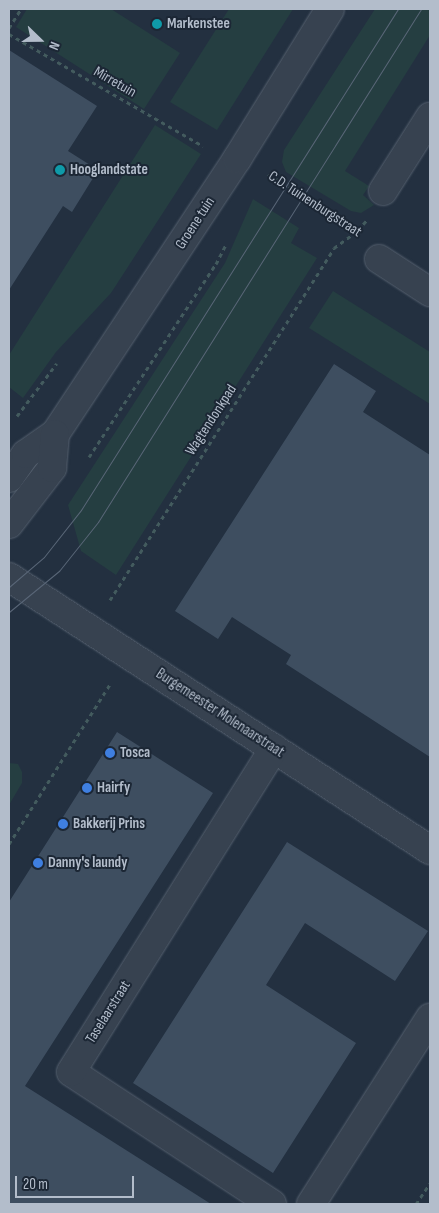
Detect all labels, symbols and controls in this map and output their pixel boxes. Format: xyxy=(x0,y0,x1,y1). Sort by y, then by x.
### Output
north arrow xyxy=(15,15,65,65)
place label: Markenstee xyxy=(167,15,230,33)
marker: Markenstee xyxy=(151,18,163,30)
text: N xyxy=(45,39,64,52)
street label: Mirretuin xyxy=(91,63,139,101)
place label: Hooglandstate xyxy=(70,161,148,179)
marker: Hooglandstate xyxy=(54,164,66,176)
street label: C.D. Tuinenburgstraat xyxy=(265,167,365,241)
street label: Groene tuin xyxy=(171,193,219,253)
street label: Wagtendonkpad xyxy=(181,381,241,459)
street label: Burgemeester Molenaarstraat xyxy=(153,665,287,761)
place label: Tosca xyxy=(120,744,150,762)
marker: Tosca xyxy=(104,747,116,759)
place label: Hairfy xyxy=(97,779,130,797)
marker: Hairfy xyxy=(81,782,93,794)
place label: Bakkerij Prins xyxy=(73,815,145,833)
marker: Bakkerij Prins xyxy=(57,818,69,830)
place label: Danny's laundy xyxy=(48,854,127,872)
marker: Danny's laundy xyxy=(32,857,44,869)
street label: Taselaarstraat xyxy=(82,977,134,1047)
scale bar xyxy=(18,1166,136,1198)
text: 20 m xyxy=(23,1175,48,1194)

